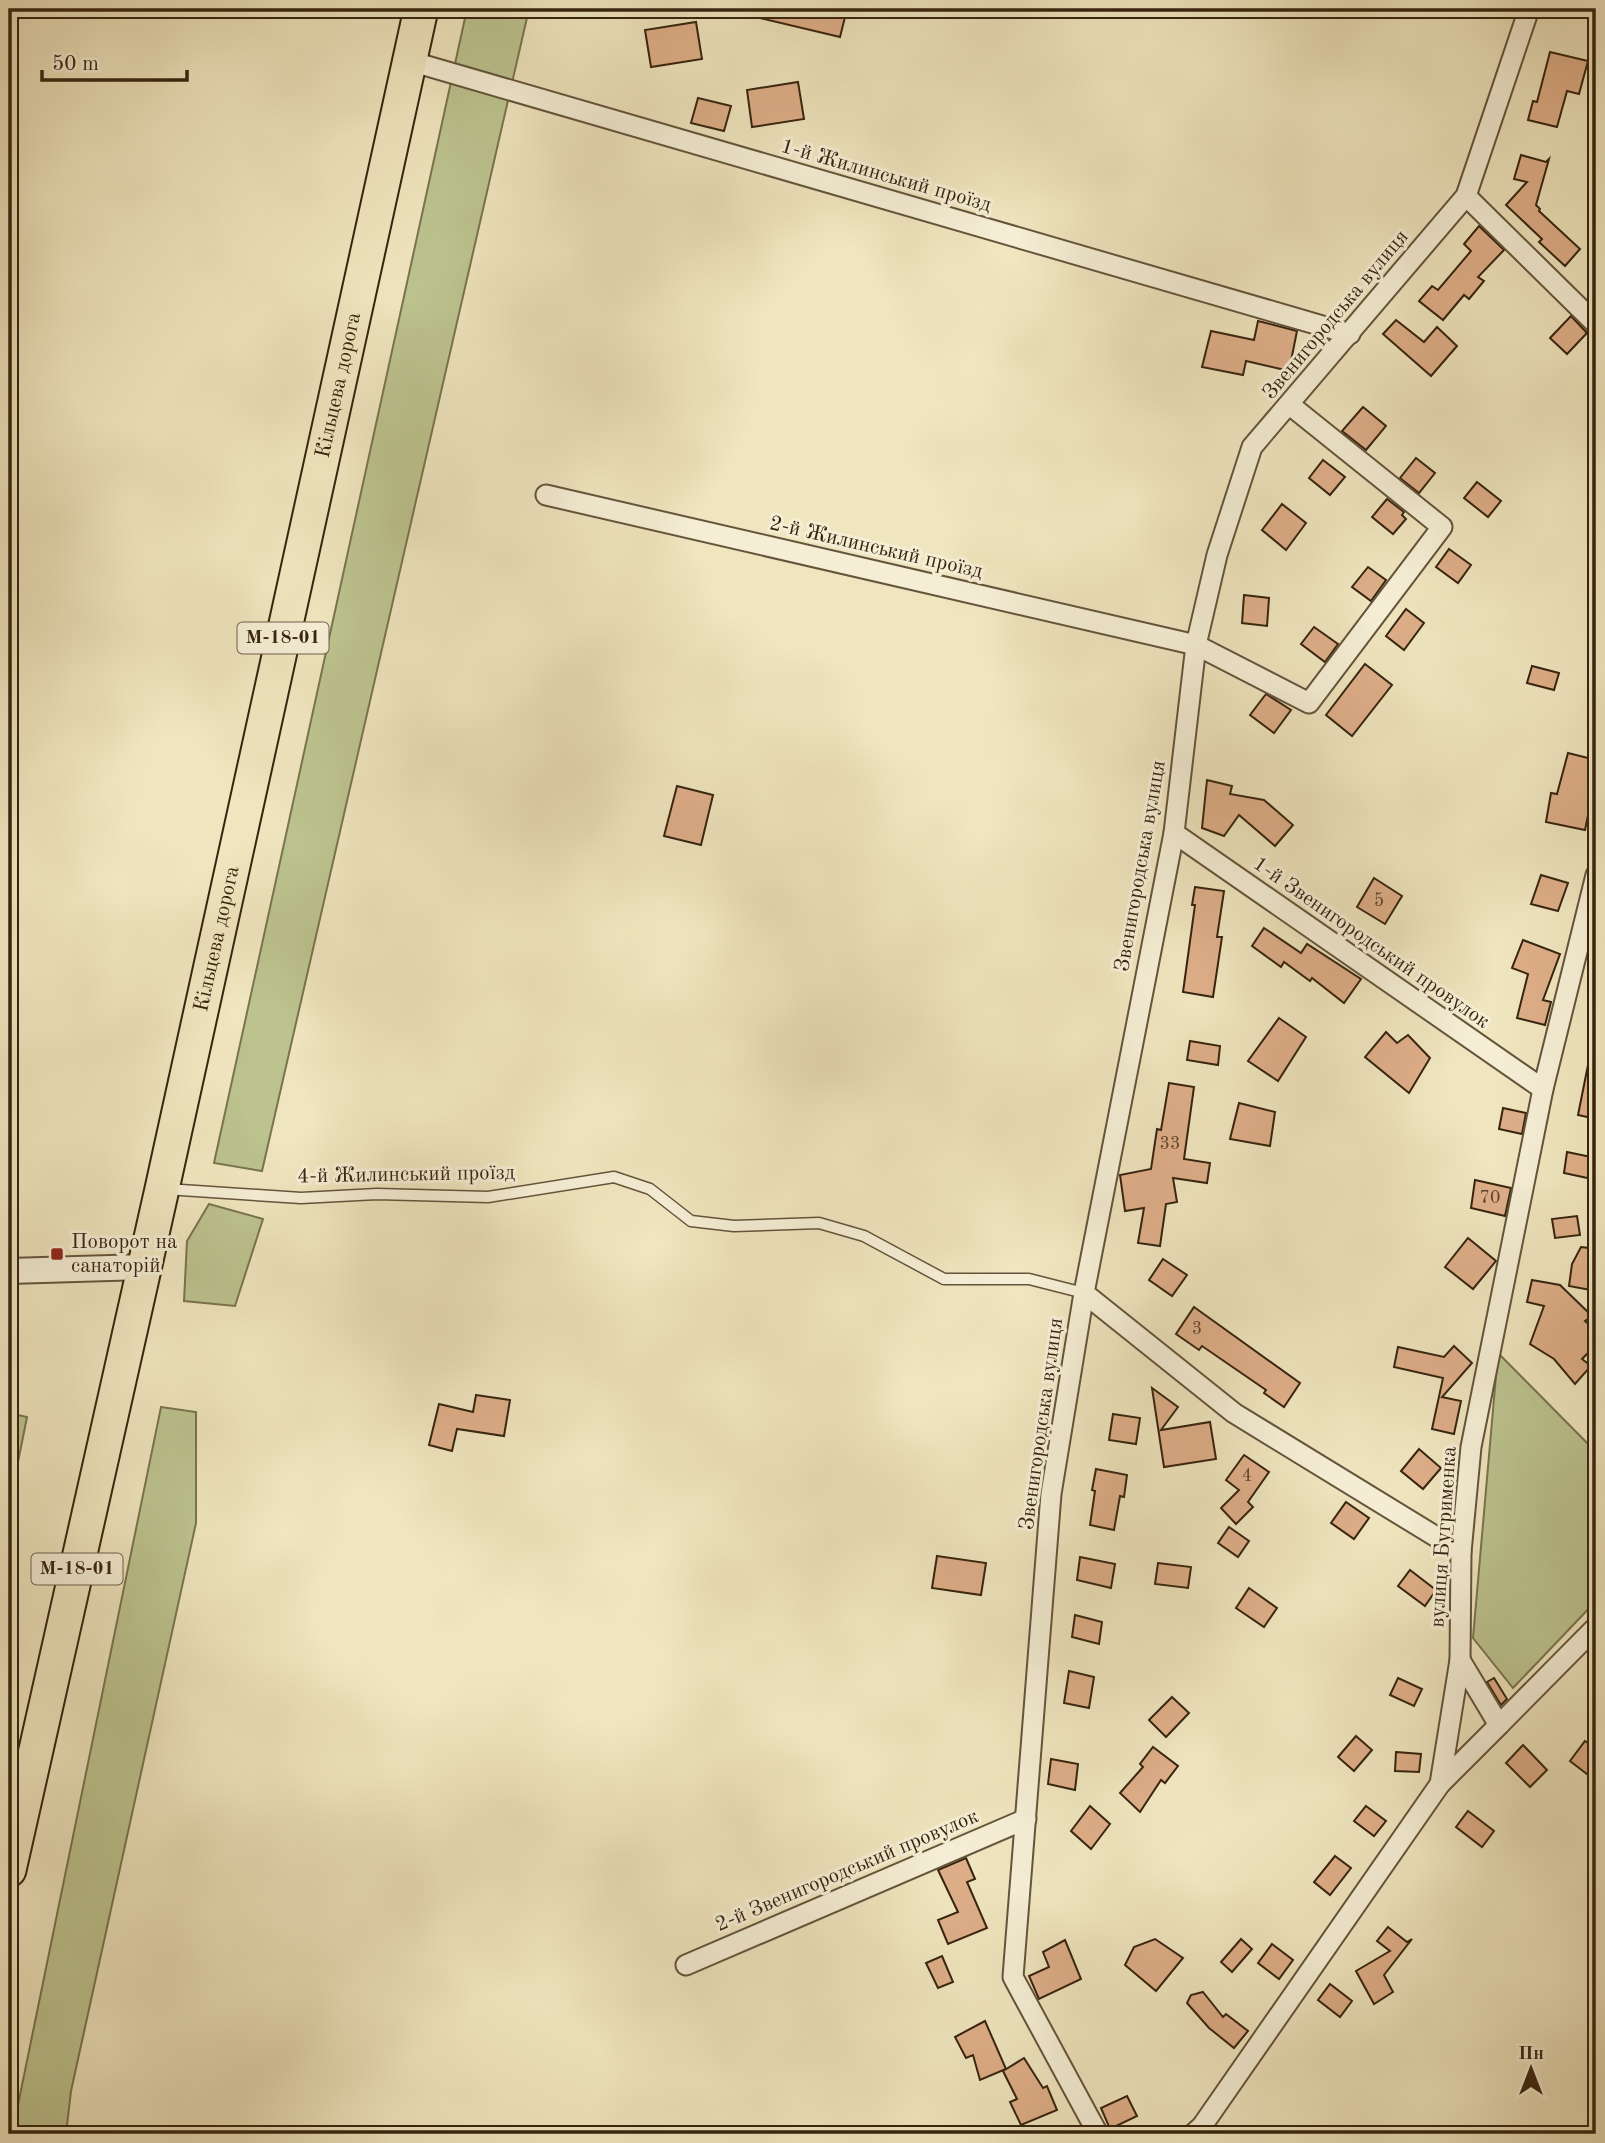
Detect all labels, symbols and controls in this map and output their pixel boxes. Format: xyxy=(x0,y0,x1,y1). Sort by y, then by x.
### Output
scale bar xyxy=(42,38,187,82)
text: 50 m xyxy=(52,54,99,75)
street label: 1-й Жилинський проїзд xyxy=(778,136,994,216)
street label: Звенигородська вулиця xyxy=(1259,226,1413,404)
street label: Кільцева дорога xyxy=(312,310,365,460)
street label: 2-й Жилинський проїзд xyxy=(767,513,985,583)
road number: М-18-01 xyxy=(238,622,328,653)
street label: Звенигородська вулиця xyxy=(1112,759,1170,973)
street label: 1-й Звенигородський провулок xyxy=(1249,853,1494,1033)
street label: Кільцева дорога xyxy=(191,864,243,1014)
house number: 5 xyxy=(1374,892,1384,910)
house number: 33 xyxy=(1160,1135,1180,1153)
street label: 4-й Жилинський проїзд xyxy=(297,1163,516,1187)
house number: 70 xyxy=(1480,1189,1500,1207)
place label: Поворот на санаторій xyxy=(71,1232,177,1277)
marker: Поворот на санаторій xyxy=(49,1246,65,1262)
street label: Звенигородська вулиця xyxy=(1017,1316,1067,1531)
house number: 3 xyxy=(1192,1320,1202,1338)
street label: вулиця Бугрименка xyxy=(1427,1446,1461,1628)
house number: 4 xyxy=(1242,1467,1252,1485)
road number: М-18-01 xyxy=(32,1554,122,1584)
street label: 2-й Звенигородський провулок xyxy=(712,1806,982,1936)
north arrow xyxy=(1496,2035,1566,2104)
text: Пн xyxy=(1518,2045,1544,2064)

